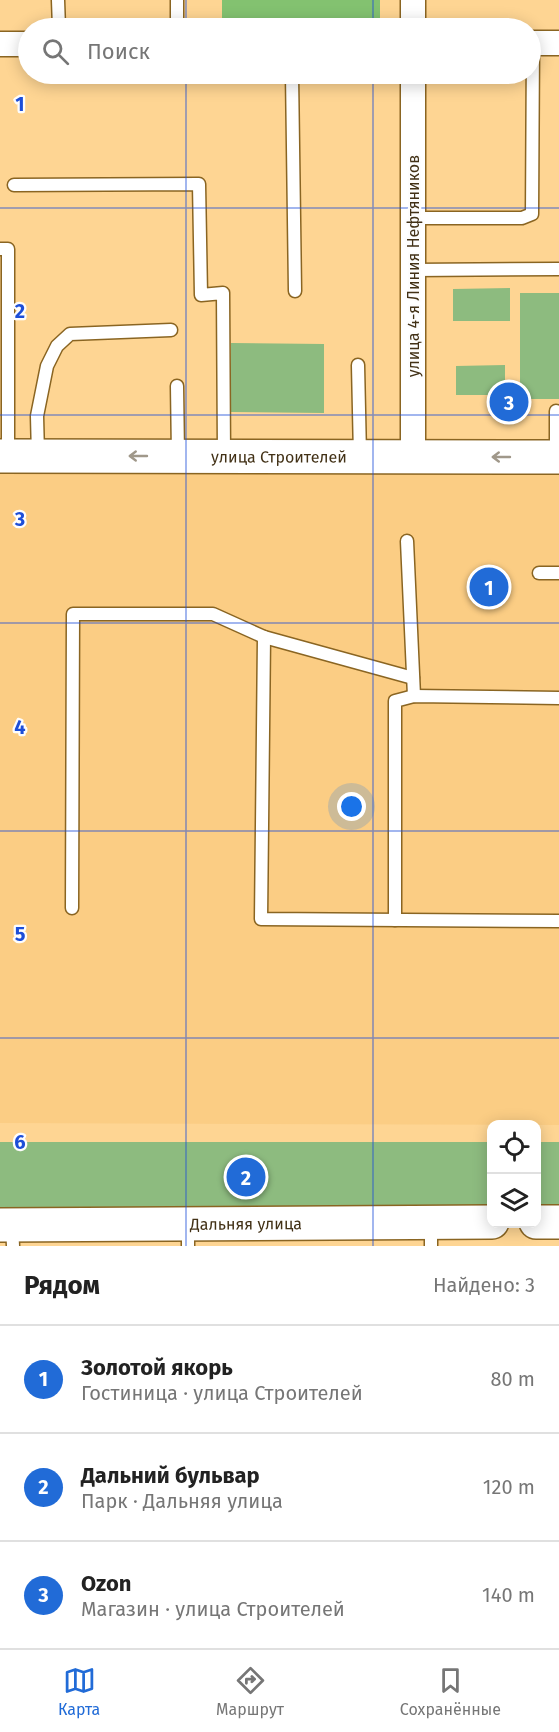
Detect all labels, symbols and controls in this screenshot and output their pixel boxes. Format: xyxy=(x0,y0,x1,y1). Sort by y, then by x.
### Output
search box xyxy=(18,18,541,84)
icon: search xyxy=(39,35,72,68)
text: Поиск xyxy=(87,38,150,65)
text: 1 xyxy=(15,92,25,116)
street label: улица 4-я Линия Нефтяников xyxy=(404,155,423,377)
text: 2 xyxy=(15,299,25,323)
pin: 3 xyxy=(490,380,528,424)
street label: улица Строителей xyxy=(211,447,347,467)
one-way arrow xyxy=(128,450,148,462)
one-way arrow xyxy=(491,451,511,463)
text: 3 xyxy=(14,507,25,531)
pin: 1 xyxy=(470,564,508,610)
text: 4 xyxy=(14,715,26,739)
your location xyxy=(337,792,366,821)
text: 5 xyxy=(15,922,26,946)
map controls xyxy=(487,1120,541,1228)
button: locate xyxy=(487,1120,541,1174)
text: 6 xyxy=(14,1130,26,1154)
pin: 2 xyxy=(226,1154,266,1200)
button: layers xyxy=(487,1174,541,1228)
street label: Дальняя улица xyxy=(189,1214,302,1234)
text: Рядом xyxy=(24,1270,100,1301)
text: Найдено: 3 xyxy=(433,1273,535,1297)
text: Золотой якорь xyxy=(81,1354,233,1381)
text: 1 xyxy=(39,1367,48,1391)
text: 80 m xyxy=(490,1367,535,1391)
text: Гостиница · улица Строителей xyxy=(81,1381,363,1405)
text: Дальний бульвар xyxy=(81,1462,260,1489)
text: 2 xyxy=(38,1475,49,1499)
text: 120 m xyxy=(483,1475,535,1499)
text: Парк · Дальняя улица xyxy=(81,1489,283,1513)
text: Ozon xyxy=(81,1570,131,1597)
text: 3 xyxy=(38,1583,49,1607)
text: 140 m xyxy=(482,1583,535,1607)
text: Магазин · улица Строителей xyxy=(81,1597,345,1621)
tab: Карта xyxy=(58,1664,100,1719)
tab: Маршрут xyxy=(216,1664,284,1719)
tab: Сохранённые xyxy=(400,1664,501,1719)

